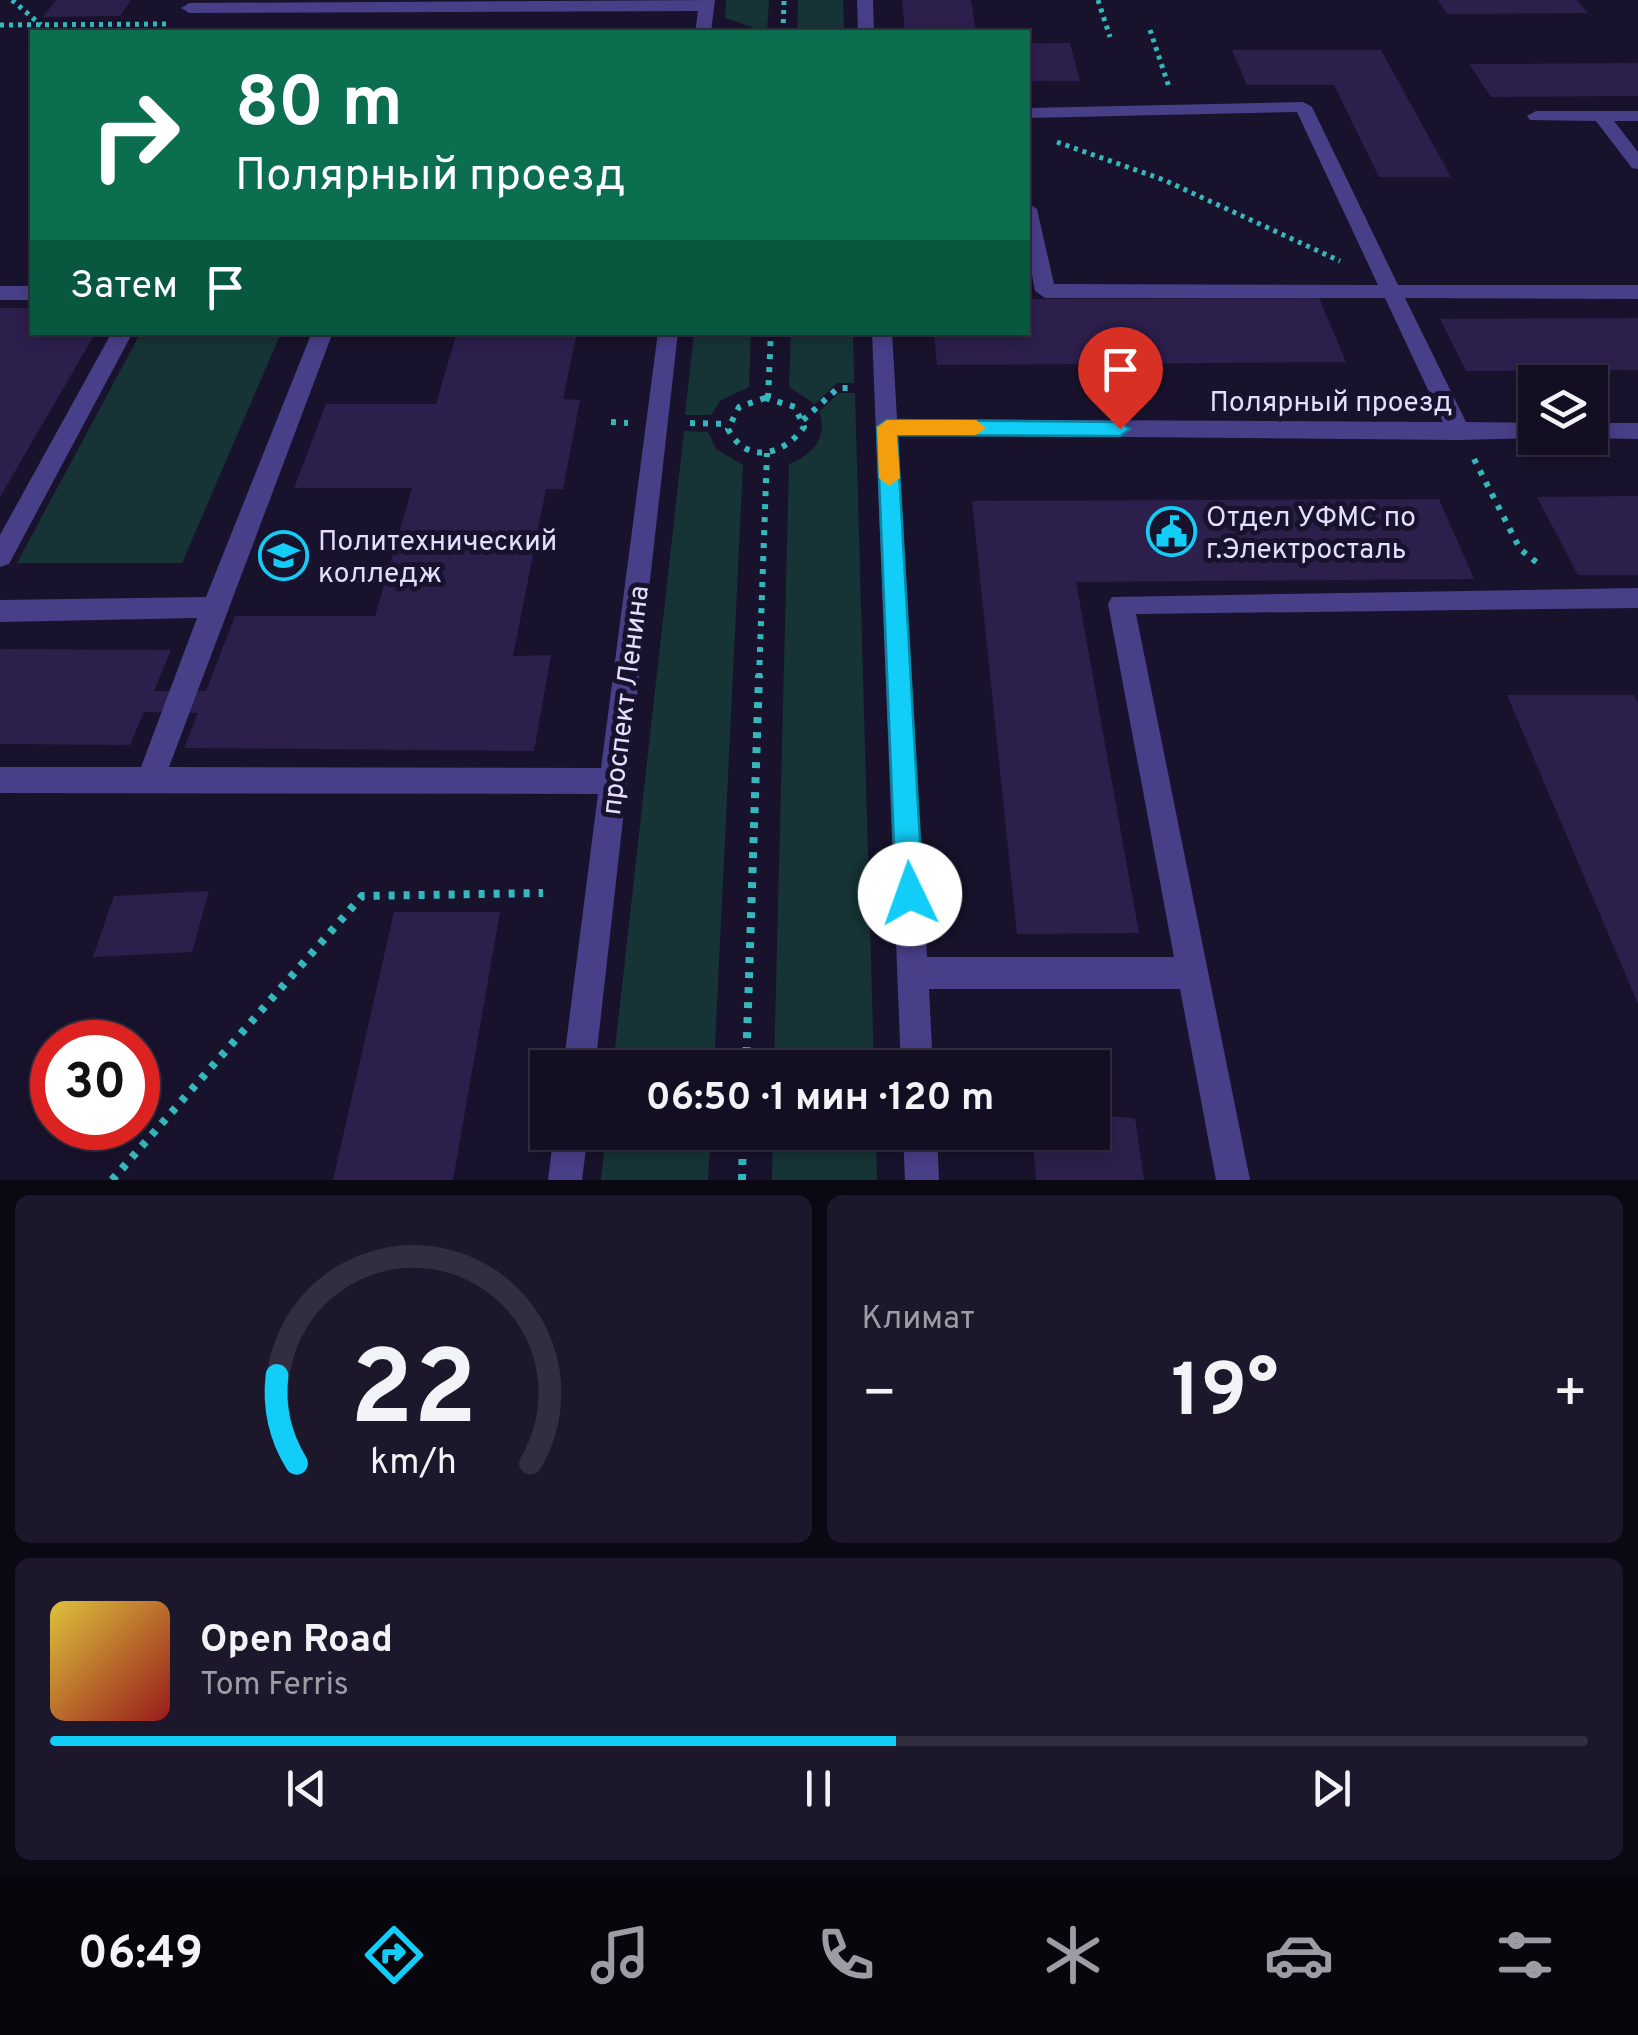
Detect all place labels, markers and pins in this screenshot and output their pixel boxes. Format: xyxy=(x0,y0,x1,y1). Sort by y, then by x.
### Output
pin xyxy=(1078,327,1163,430)
place label: Отдел УФМС по г.Электросталь xyxy=(1206,501,1416,569)
public building icon: Отдел УФМС по г.Электросталь xyxy=(1145,506,1197,558)
place label: Политехнический колледж xyxy=(318,525,557,593)
school or university icon: Политехнический колледж xyxy=(257,530,309,582)

